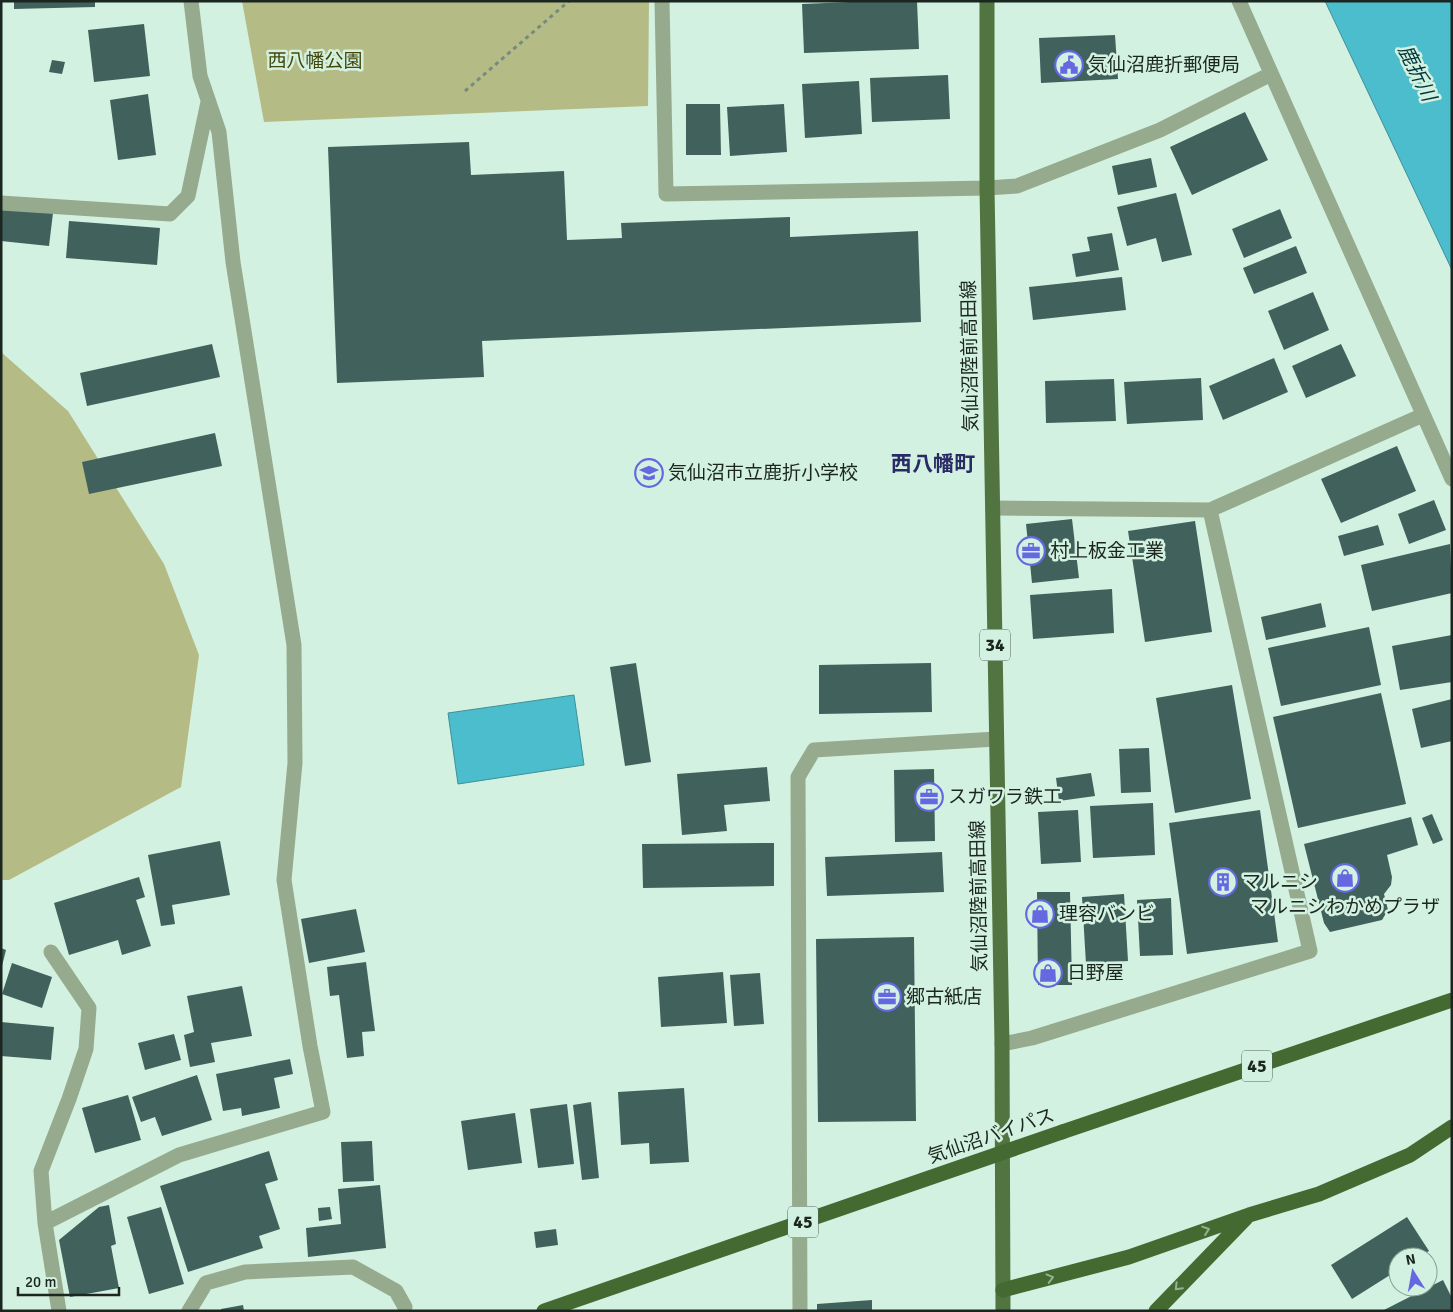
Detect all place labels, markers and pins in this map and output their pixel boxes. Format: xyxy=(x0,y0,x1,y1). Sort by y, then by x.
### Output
public building icon: 気仙沼鹿折郵便局 xyxy=(1054,50,1084,80)
place label: 気仙沼鹿折郵便局 xyxy=(1088,53,1240,77)
school or university icon: 気仙沼市立鹿折小学校 xyxy=(634,458,664,488)
place label: 気仙沼市立鹿折小学校 xyxy=(668,461,858,485)
office icon: 村上板金工業 xyxy=(1016,536,1046,566)
place label: 村上板金工業 xyxy=(1050,539,1164,563)
office icon: スガワラ鉄工 xyxy=(914,782,944,812)
place label: スガワラ鉄工 xyxy=(948,785,1062,809)
shop icon: マルニシわかめプラザ xyxy=(1330,863,1360,893)
building icon: マルニシ xyxy=(1208,867,1238,897)
place label: マルニシ xyxy=(1242,870,1318,894)
place label: マルニシわかめプラザ xyxy=(1250,895,1440,919)
shop icon: 理容バンビ xyxy=(1025,899,1055,929)
place label: 理容バンビ xyxy=(1059,902,1155,926)
shop icon: 日野屋 xyxy=(1033,958,1063,988)
place label: 日野屋 xyxy=(1067,961,1124,985)
office icon: 郷古紙店 xyxy=(872,982,902,1012)
place label: 郷古紙店 xyxy=(906,985,982,1009)

